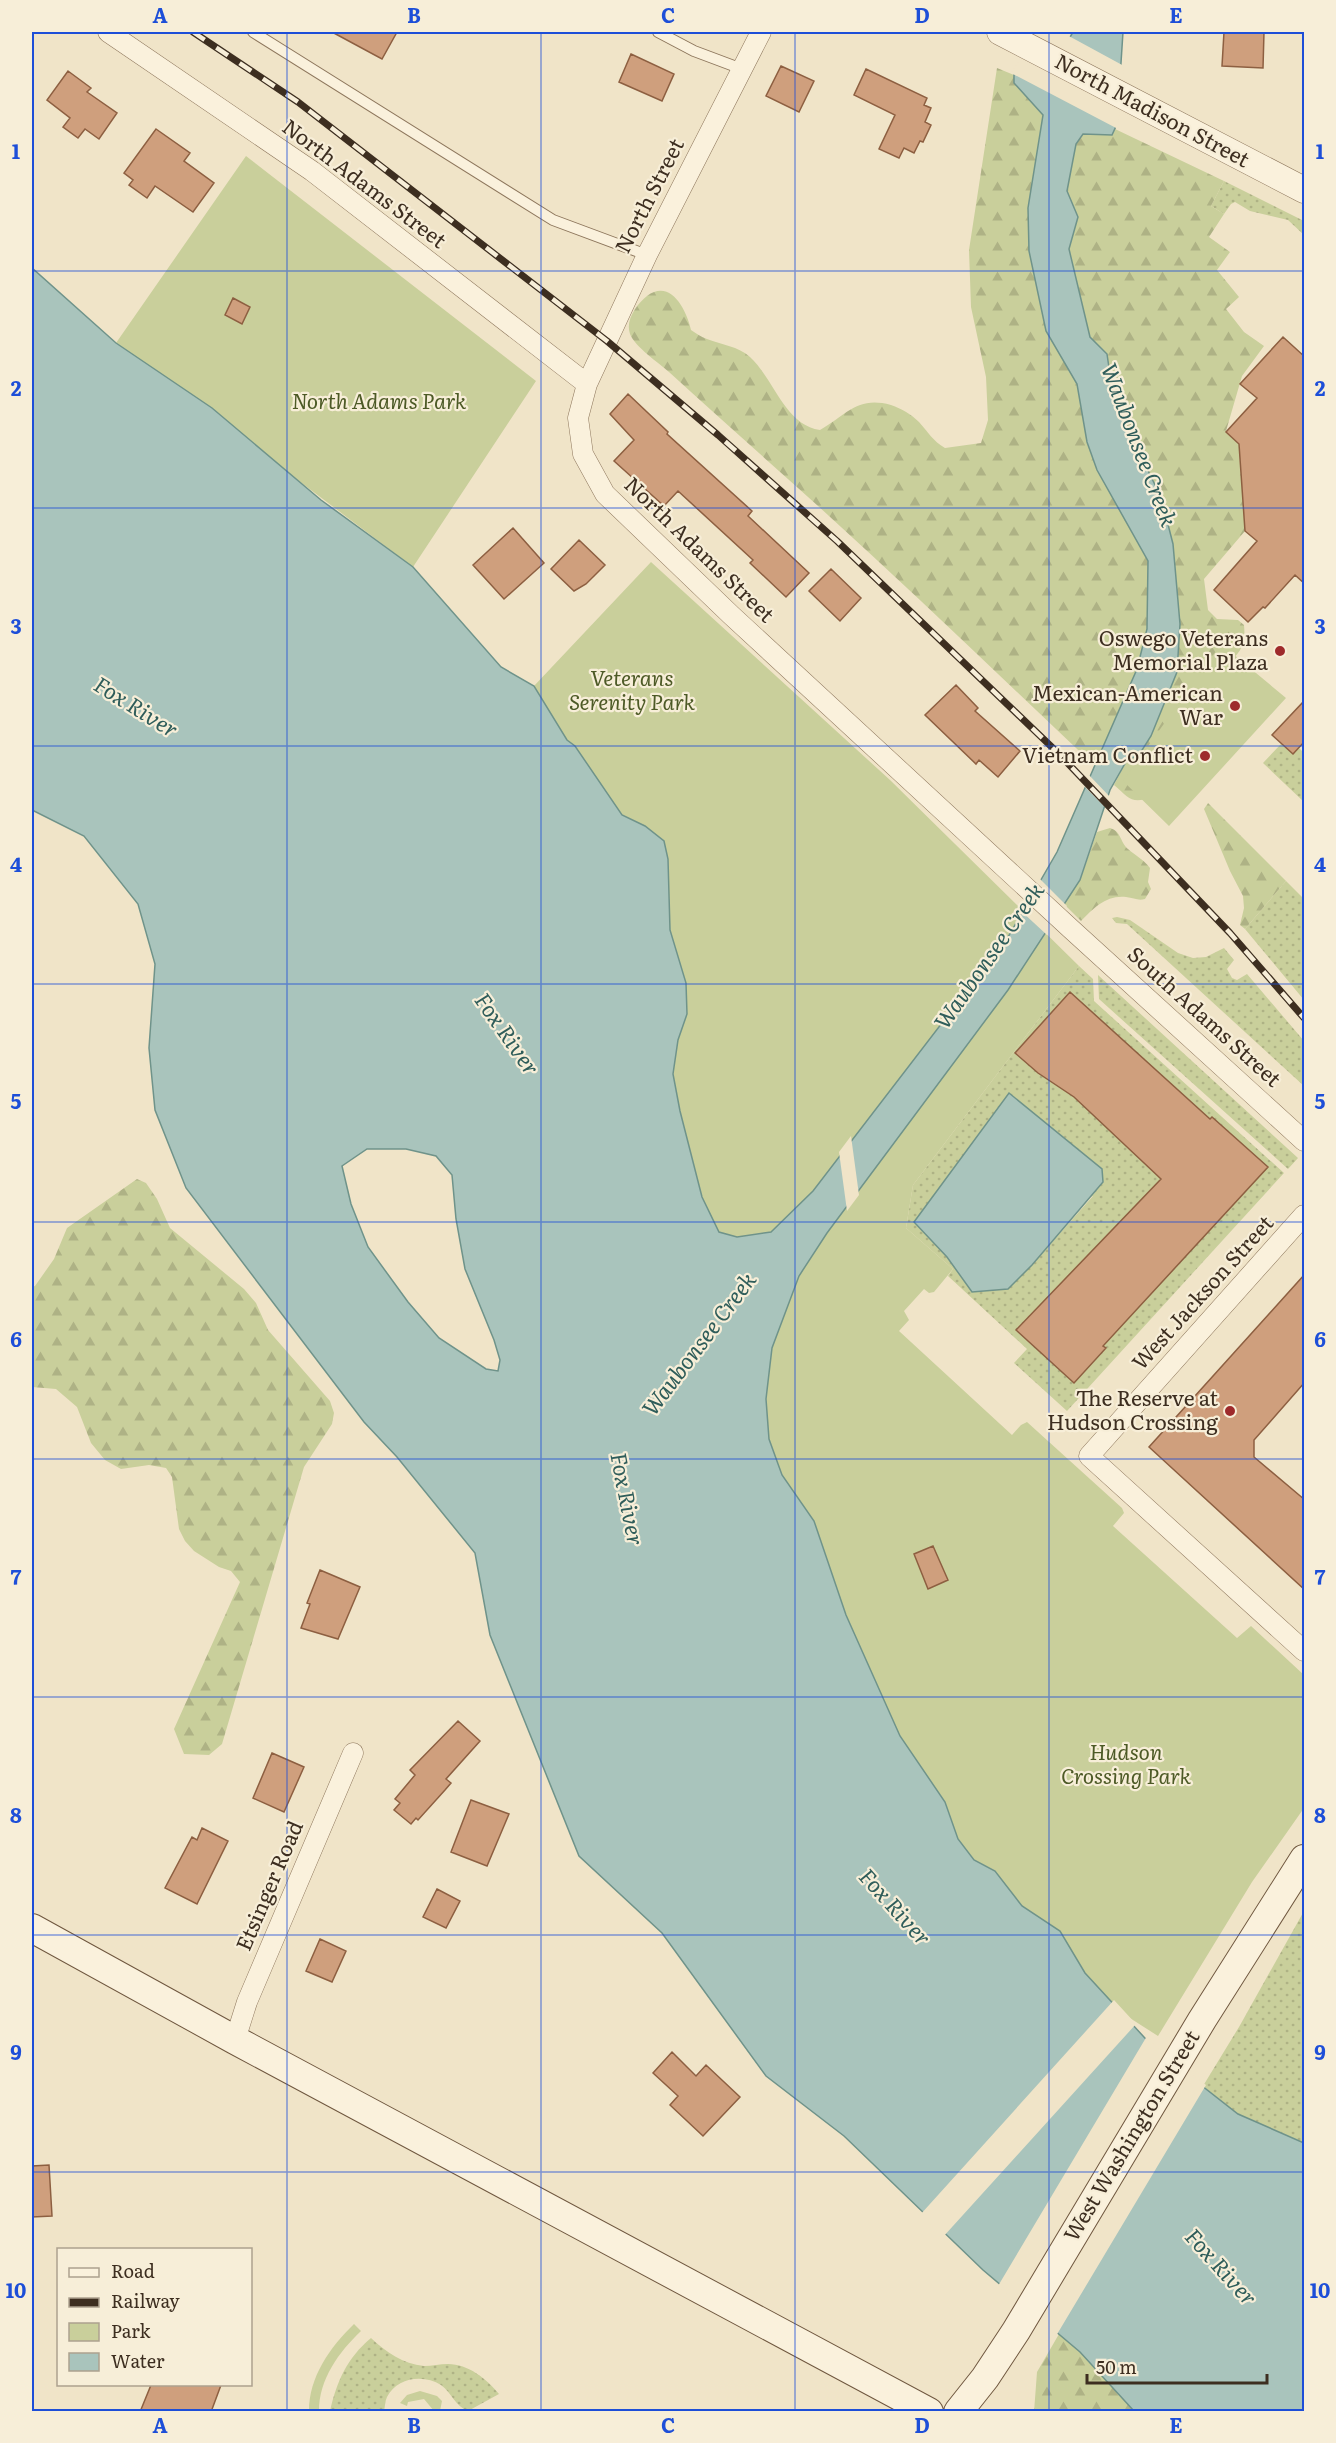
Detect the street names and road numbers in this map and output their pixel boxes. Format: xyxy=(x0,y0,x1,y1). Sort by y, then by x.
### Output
street label: North Madison Street xyxy=(1050,44,1257,174)
street label: North Adams Street xyxy=(277,110,454,254)
street label: North Street xyxy=(606,132,690,258)
street label: North Adams Street xyxy=(619,468,783,629)
street label: South Adams Street xyxy=(1122,938,1290,1093)
street label: West Jackson Street xyxy=(1123,1207,1279,1375)
street label: Etsinger Road xyxy=(226,1815,309,1955)
street label: West Washington Street xyxy=(1054,2023,1206,2246)

